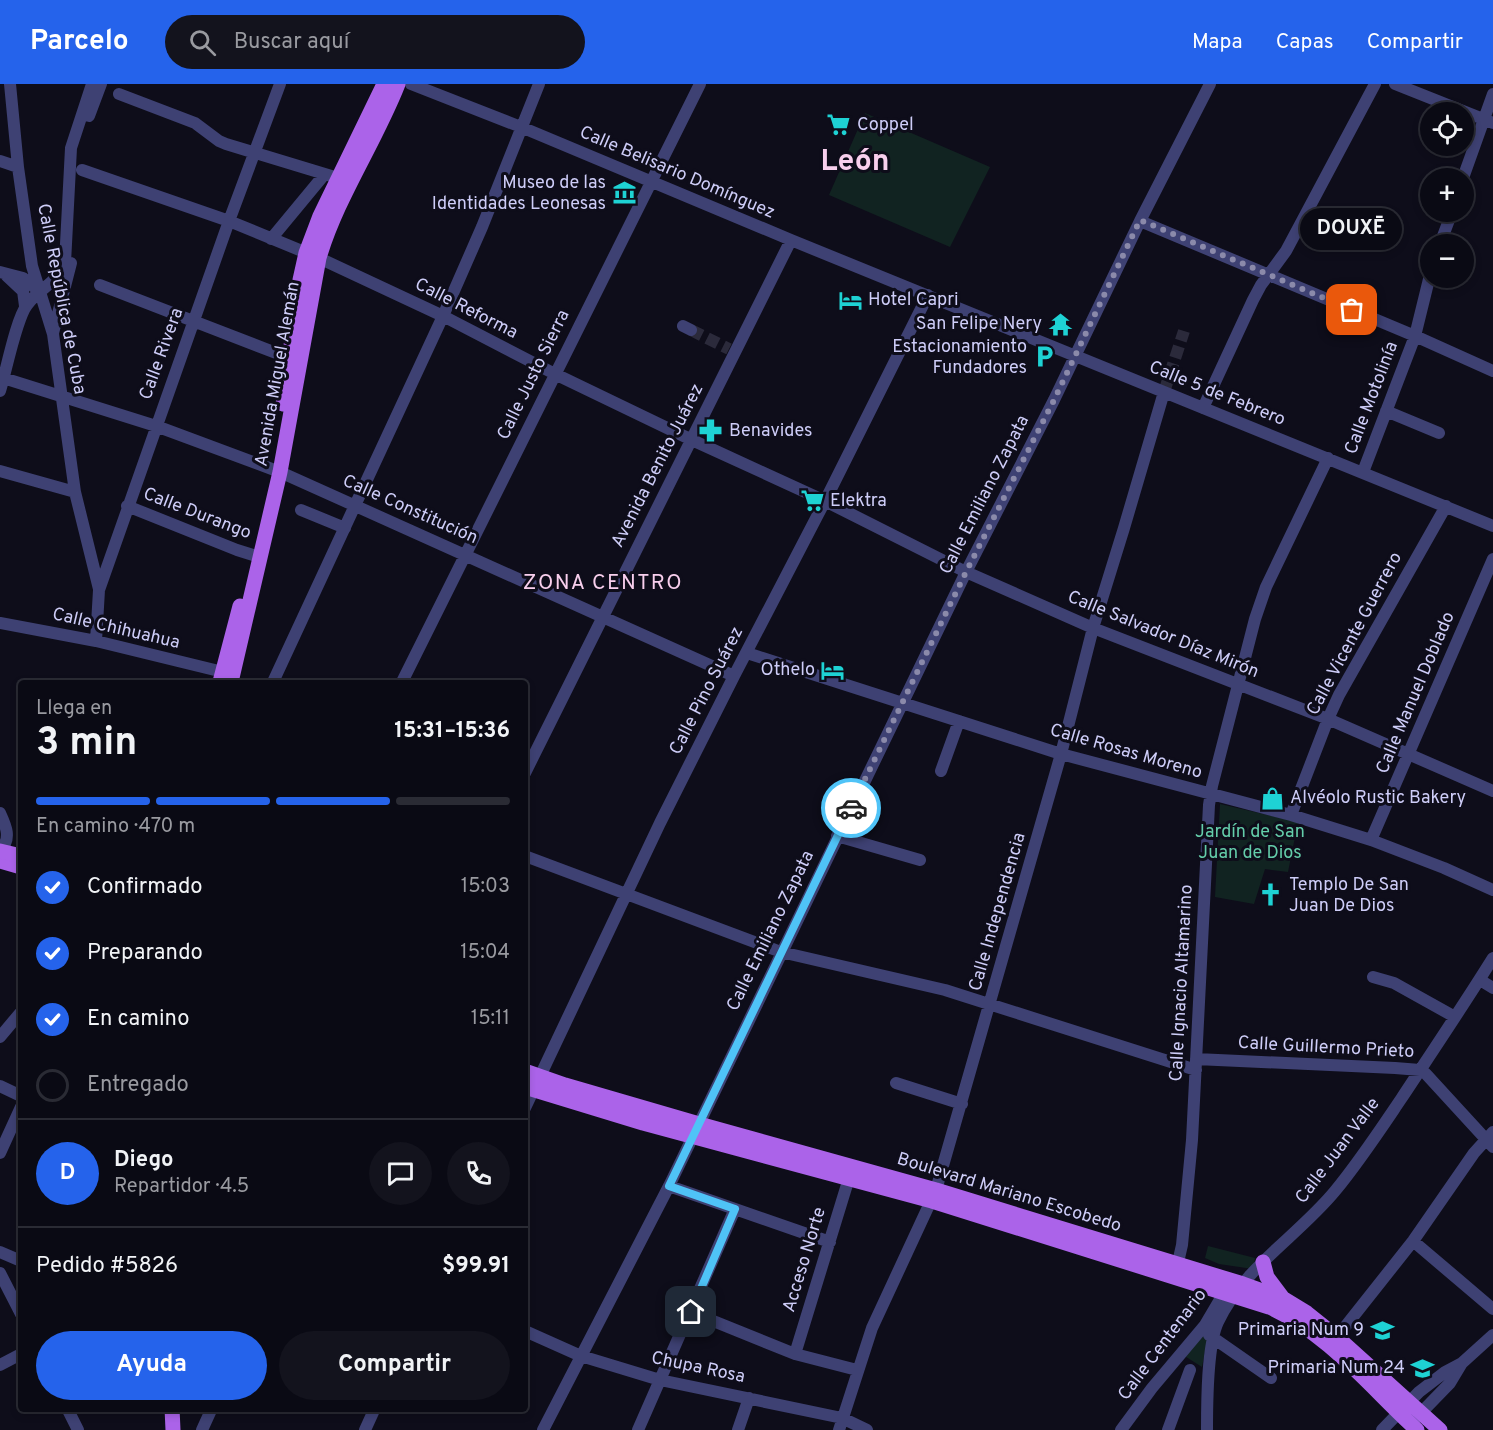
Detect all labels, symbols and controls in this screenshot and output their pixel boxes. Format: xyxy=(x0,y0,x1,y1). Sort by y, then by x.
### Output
search box xyxy=(165,15,585,69)
text: Parcelo xyxy=(30,24,129,60)
icon: search xyxy=(186,26,219,59)
text: Buscar aquí xyxy=(234,29,349,56)
text: Mapa xyxy=(1192,29,1243,56)
text: Capas xyxy=(1276,29,1334,56)
text: Compartir xyxy=(1367,29,1463,56)
map controls xyxy=(1420,102,1474,288)
button: locate xyxy=(1420,102,1474,156)
supermarket icon: Coppel xyxy=(826,112,852,138)
place label: Coppel xyxy=(857,114,914,137)
street label: Calle Belisario Domínguez xyxy=(576,121,778,225)
district label: León xyxy=(821,144,890,181)
button: + xyxy=(1420,168,1474,222)
place label: Museo de las Identidades Leonesas xyxy=(432,172,606,216)
museum icon: Museo de las Identidades Leonesas xyxy=(611,180,637,206)
street label: Calle República de Cuba xyxy=(31,202,91,396)
callout: DOUXĒ xyxy=(1301,208,1403,250)
text: DOUXĒ xyxy=(1317,216,1385,242)
button: − xyxy=(1420,234,1474,288)
street label: Calle Reforma xyxy=(411,273,521,345)
street label: Avenida Miguel Alemán xyxy=(250,280,306,468)
pin xyxy=(1326,284,1377,335)
hotel icon: Hotel Capri xyxy=(837,287,863,313)
place label: Hotel Capri xyxy=(868,289,959,312)
icon: bag xyxy=(1335,293,1368,326)
street label: Calle Rivera xyxy=(135,305,189,403)
street label: Calle Justo Sierra xyxy=(493,306,575,444)
temple icon: San Felipe Nery xyxy=(1047,311,1073,337)
place label: San Felipe Nery xyxy=(916,313,1042,336)
place label: Estacionamiento Fundadores xyxy=(892,336,1027,380)
street label: Calle Motolinía xyxy=(1340,338,1404,458)
parking icon: Estacionamiento Fundadores xyxy=(1032,344,1058,370)
street label: Calle 5 de Febrero xyxy=(1145,356,1289,432)
street label: Avenida Benito Juárez xyxy=(607,380,709,552)
street label: Calle Emiliano Zapata xyxy=(935,411,1035,579)
pharmacy icon: Benavides xyxy=(698,418,724,444)
place label: Benavides xyxy=(729,420,812,443)
street label: Calle Constitución xyxy=(339,470,481,550)
street label: Calle Durango xyxy=(140,483,254,545)
supermarket icon: Elektra xyxy=(799,488,825,514)
place label: Elektra xyxy=(830,490,887,513)
street label: Calle Vicente Guerrero xyxy=(1302,548,1408,720)
district label: ZONA CENTRO xyxy=(523,570,683,597)
street label: Calle Salvador Díaz Mirón xyxy=(1064,586,1262,684)
street label: Calle Chihuahua xyxy=(50,603,182,655)
street label: Calle Manuel Doblado xyxy=(1371,609,1461,777)
street label: Calle Pino Suárez xyxy=(665,623,749,759)
hotel icon: Othelo xyxy=(820,657,846,683)
place label: Othelo xyxy=(761,659,815,682)
text: Llega en xyxy=(36,696,112,722)
text: 15:31–15:36 xyxy=(394,718,510,745)
street label: Calle Rosas Moreno xyxy=(1047,719,1205,785)
text: 3 min xyxy=(36,720,137,769)
courier xyxy=(821,778,881,838)
shop icon: Alvéolo Rustic Bakery xyxy=(1259,785,1285,811)
place label: Alvéolo Rustic Bakery xyxy=(1290,787,1466,810)
icon: car xyxy=(835,792,868,825)
text: En camino · 470 m xyxy=(36,814,195,840)
park label: Jardín de San Juan de Dios xyxy=(1195,821,1305,865)
street label: Calle Independencia xyxy=(964,830,1032,994)
street label: Calle Emiliano Zapata xyxy=(722,847,820,1015)
icon: check xyxy=(36,871,69,904)
text: Confirmado xyxy=(87,874,203,901)
text: 15:03 xyxy=(461,874,510,900)
place label: Templo De San Juan De Dios xyxy=(1289,874,1409,918)
church icon: Templo De San Juan De Dios xyxy=(1258,882,1284,908)
street label: Calle Ignacio Altamarino xyxy=(1165,884,1199,1082)
icon: check xyxy=(36,937,69,970)
text: Preparando xyxy=(87,940,203,967)
text: 15:04 xyxy=(460,940,510,966)
icon: check xyxy=(36,1003,69,1036)
text: En camino xyxy=(87,1006,189,1033)
text: 15:11 xyxy=(471,1006,510,1032)
street label: Calle Guillermo Prieto xyxy=(1237,1032,1415,1064)
text: Entregado xyxy=(87,1072,189,1099)
street label: Calle Juan Valle xyxy=(1291,1093,1385,1209)
button: chat xyxy=(369,1142,432,1205)
button: phone xyxy=(447,1142,510,1205)
text: Diego xyxy=(114,1147,173,1174)
street label: Boulevard Mariano Escobedo xyxy=(894,1148,1124,1238)
text: D xyxy=(60,1160,75,1187)
text: Repartidor · 4.5 xyxy=(114,1174,249,1200)
street label: Acceso Norte xyxy=(778,1205,832,1315)
text: Pedido #5826 xyxy=(36,1253,178,1280)
text: $99.91 xyxy=(442,1253,510,1280)
street label: Calle Centenario xyxy=(1114,1285,1212,1405)
pin xyxy=(665,1286,716,1337)
icon: home xyxy=(674,1295,707,1328)
school or university icon: Primaria Num 9 xyxy=(1369,1317,1395,1343)
place label: Primaria Num 9 xyxy=(1238,1319,1364,1342)
button: Ayuda xyxy=(36,1331,267,1400)
button: Compartir xyxy=(279,1331,510,1400)
street label: Chupa Rosa xyxy=(649,1347,747,1389)
school or university icon: Primaria Num 24 xyxy=(1410,1355,1436,1381)
place label: Primaria Num 24 xyxy=(1267,1357,1405,1380)

